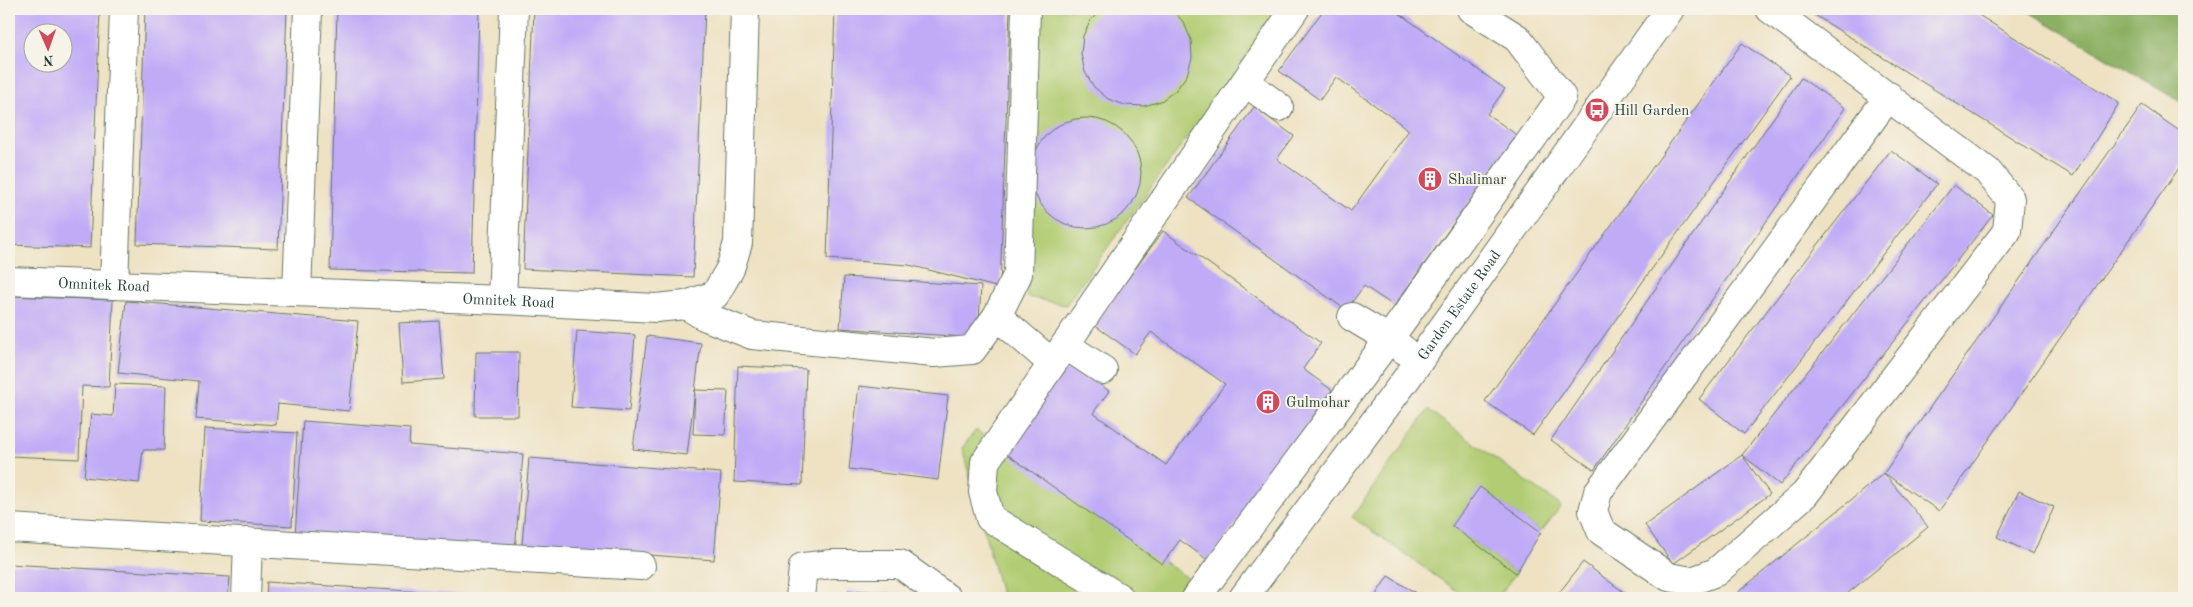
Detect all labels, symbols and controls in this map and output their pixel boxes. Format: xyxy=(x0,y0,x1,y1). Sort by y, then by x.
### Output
north arrow xyxy=(22,22,72,72)
text: N xyxy=(43,53,54,67)
bus stop icon: Hill Garden xyxy=(1584,97,1610,123)
place label: Hill Garden xyxy=(1614,104,1689,119)
building icon: Shalimar xyxy=(1417,166,1443,192)
place label: Shalimar xyxy=(1448,173,1506,188)
street label: Garden Estate Road xyxy=(1416,248,1504,364)
street label: Omnitek Road xyxy=(57,277,150,295)
street label: Omnitek Road xyxy=(462,292,555,312)
building icon: Gulmohar xyxy=(1255,389,1281,415)
place label: Gulmohar xyxy=(1286,396,1350,411)

